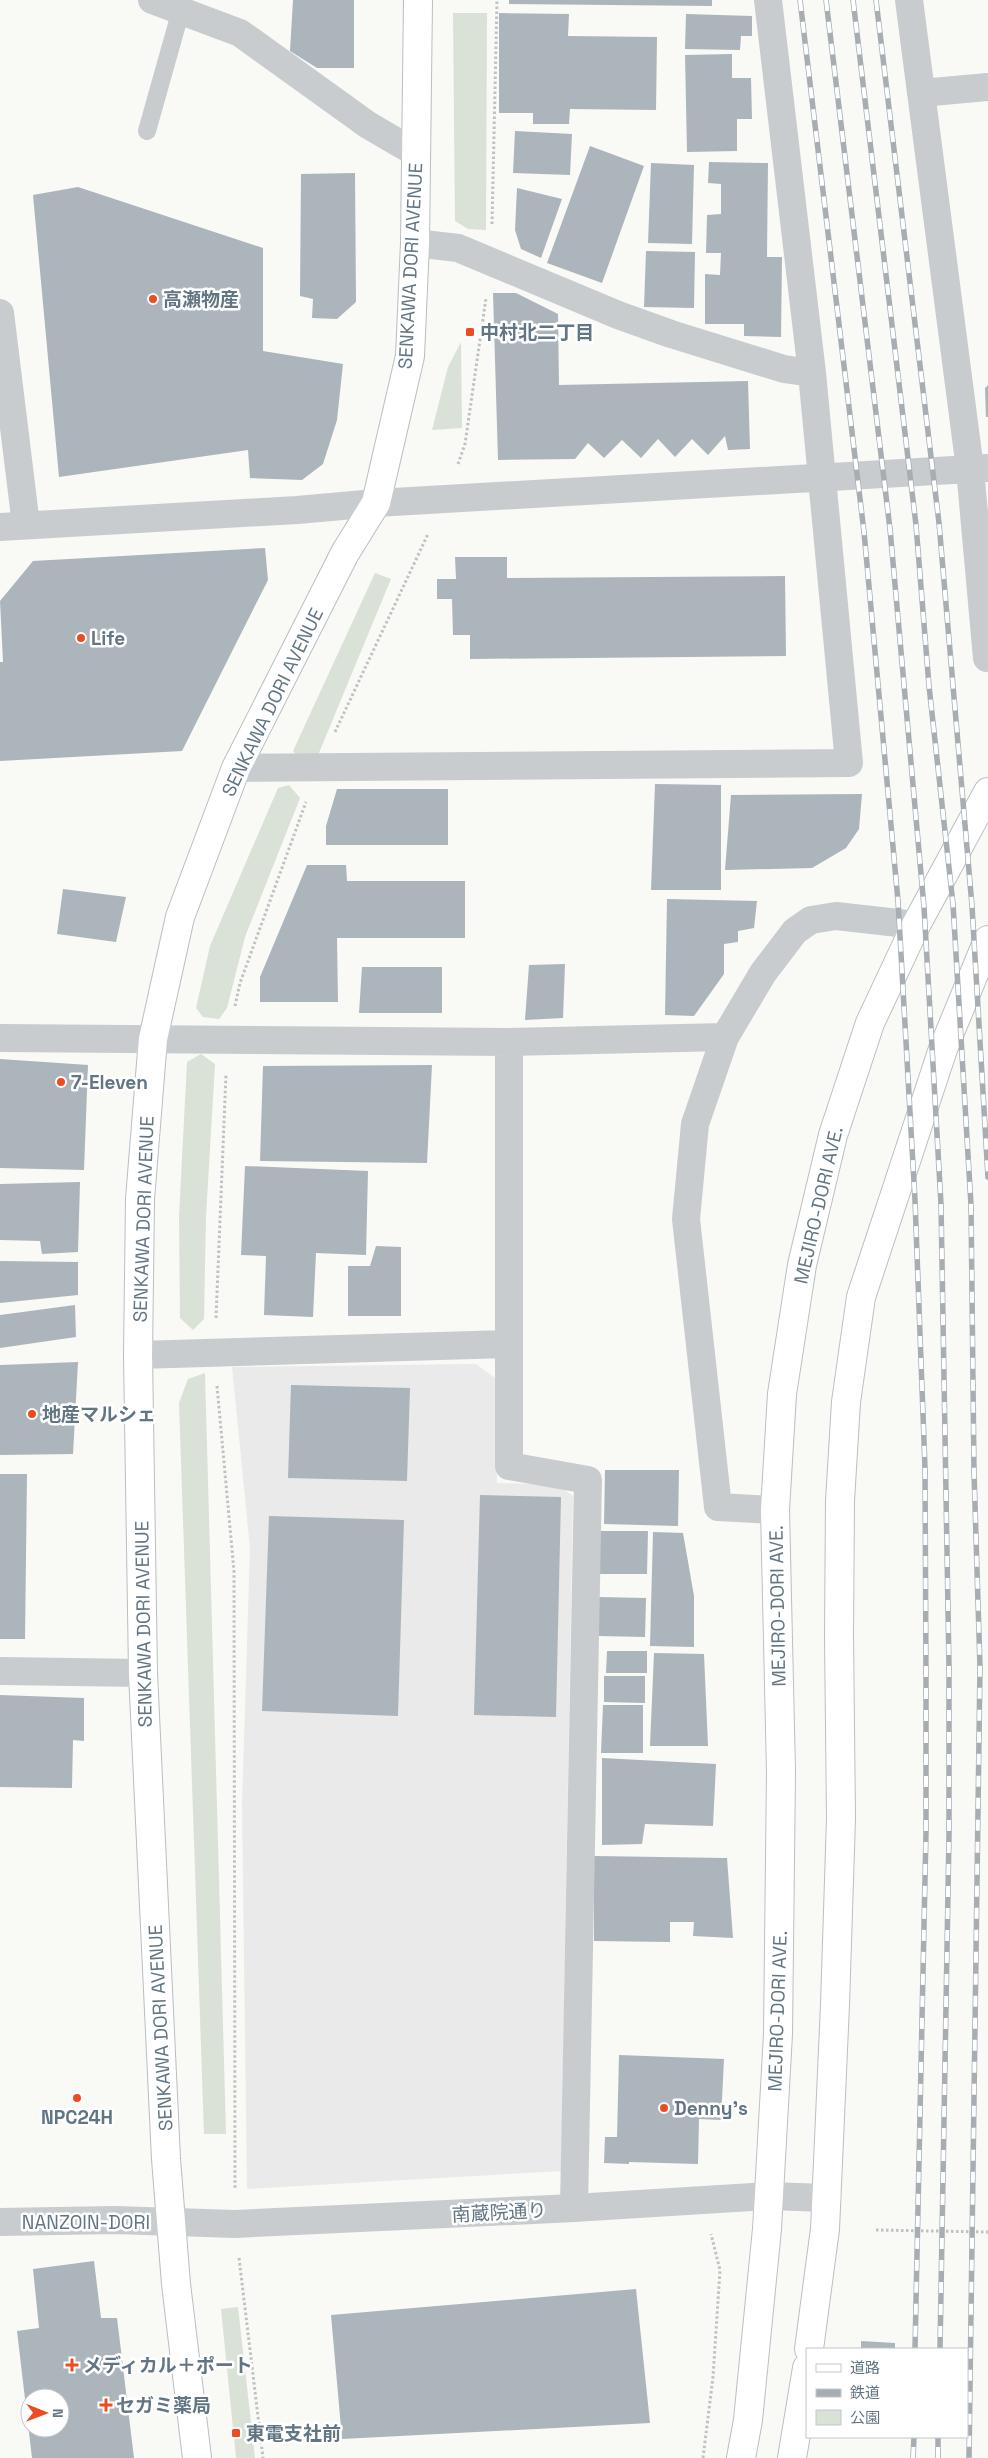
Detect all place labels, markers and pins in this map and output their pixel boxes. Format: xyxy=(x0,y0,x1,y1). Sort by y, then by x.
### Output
place label: 高瀬物産 xyxy=(163,287,239,312)
marker: 高瀬物産 xyxy=(147,293,159,305)
place label: 中村北二丁目 xyxy=(480,320,594,345)
marker: 中村北二丁目 xyxy=(464,326,476,338)
place label: Life xyxy=(91,626,125,651)
marker: Life xyxy=(75,632,87,644)
place label: 7-Eleven xyxy=(71,1070,148,1095)
marker: 7-Eleven xyxy=(55,1076,67,1088)
place label: 地産マルシェ xyxy=(42,1402,156,1427)
marker: 地産マルシェ xyxy=(26,1408,38,1420)
marker: NPC24H xyxy=(71,2092,83,2104)
place label: Denny's xyxy=(674,2096,748,2121)
marker: Denny's xyxy=(658,2102,670,2114)
place label: NPC24H xyxy=(41,2105,113,2130)
place label: メディカル＋ポート xyxy=(83,2353,253,2378)
marker: メディカル＋ポート xyxy=(65,2358,79,2372)
place label: セガミ薬局 xyxy=(116,2393,211,2418)
marker: セガミ薬局 xyxy=(100,2399,112,2411)
place label: 東電支社前 xyxy=(246,2421,341,2446)
marker: 東電支社前 xyxy=(230,2427,242,2439)

